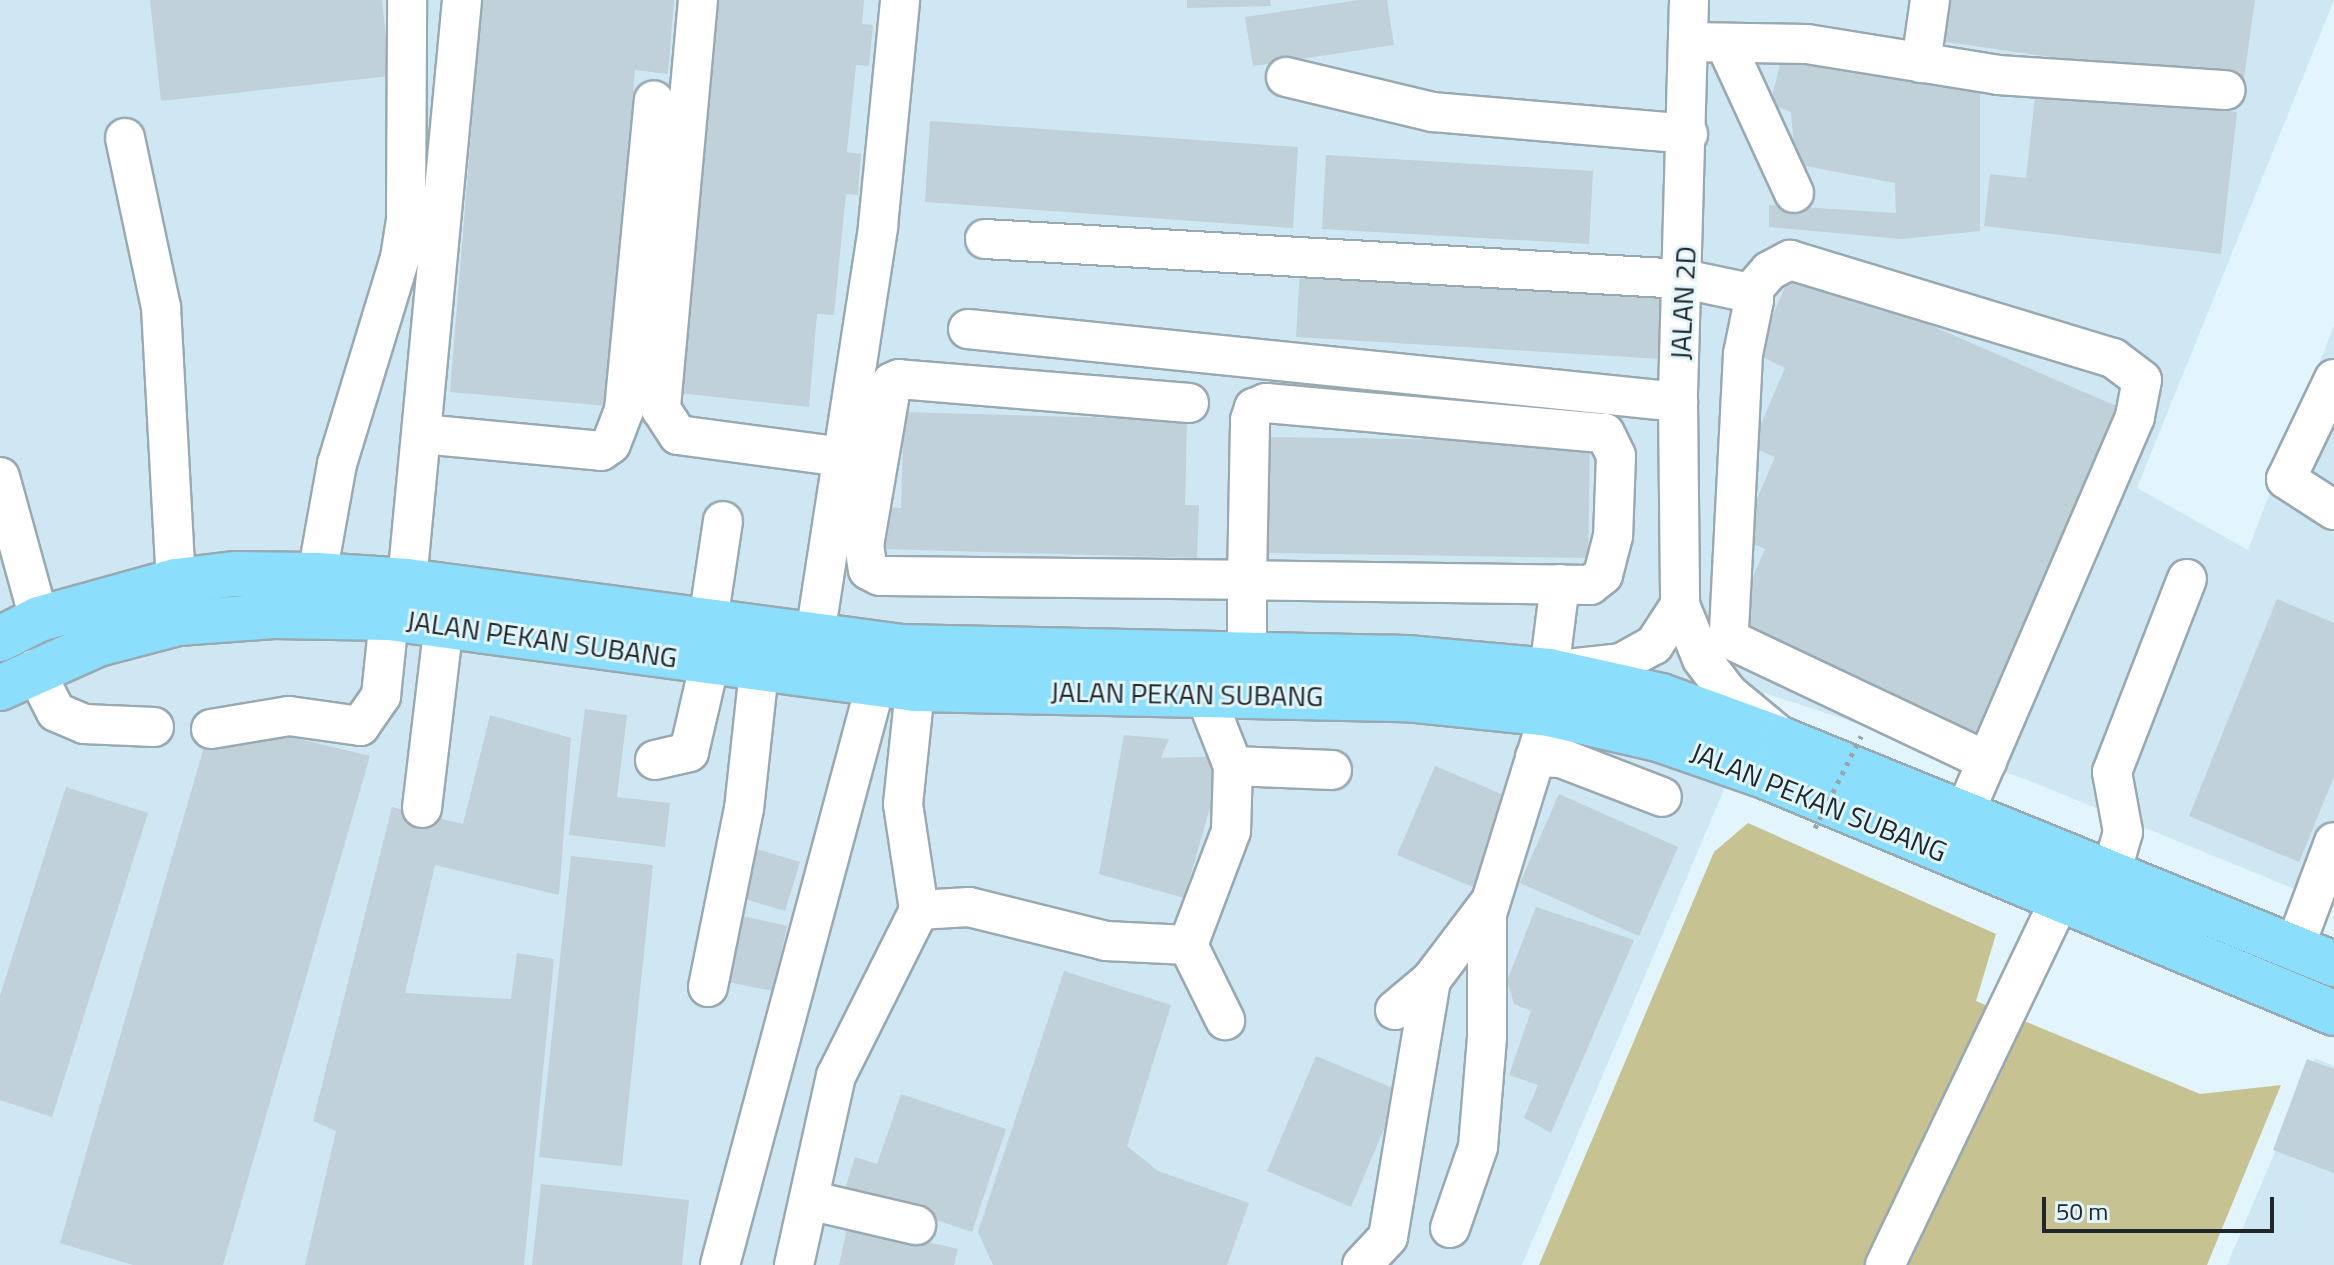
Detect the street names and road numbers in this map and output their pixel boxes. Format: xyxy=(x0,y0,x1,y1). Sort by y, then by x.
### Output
street label: JALAN 2D xyxy=(1663,245,1703,361)
street label: JALAN PEKAN SUBANG xyxy=(405,603,679,675)
street label: JALAN PEKAN SUBANG xyxy=(1050,675,1324,713)
street label: JALAN PEKAN SUBANG xyxy=(1686,735,1952,869)

